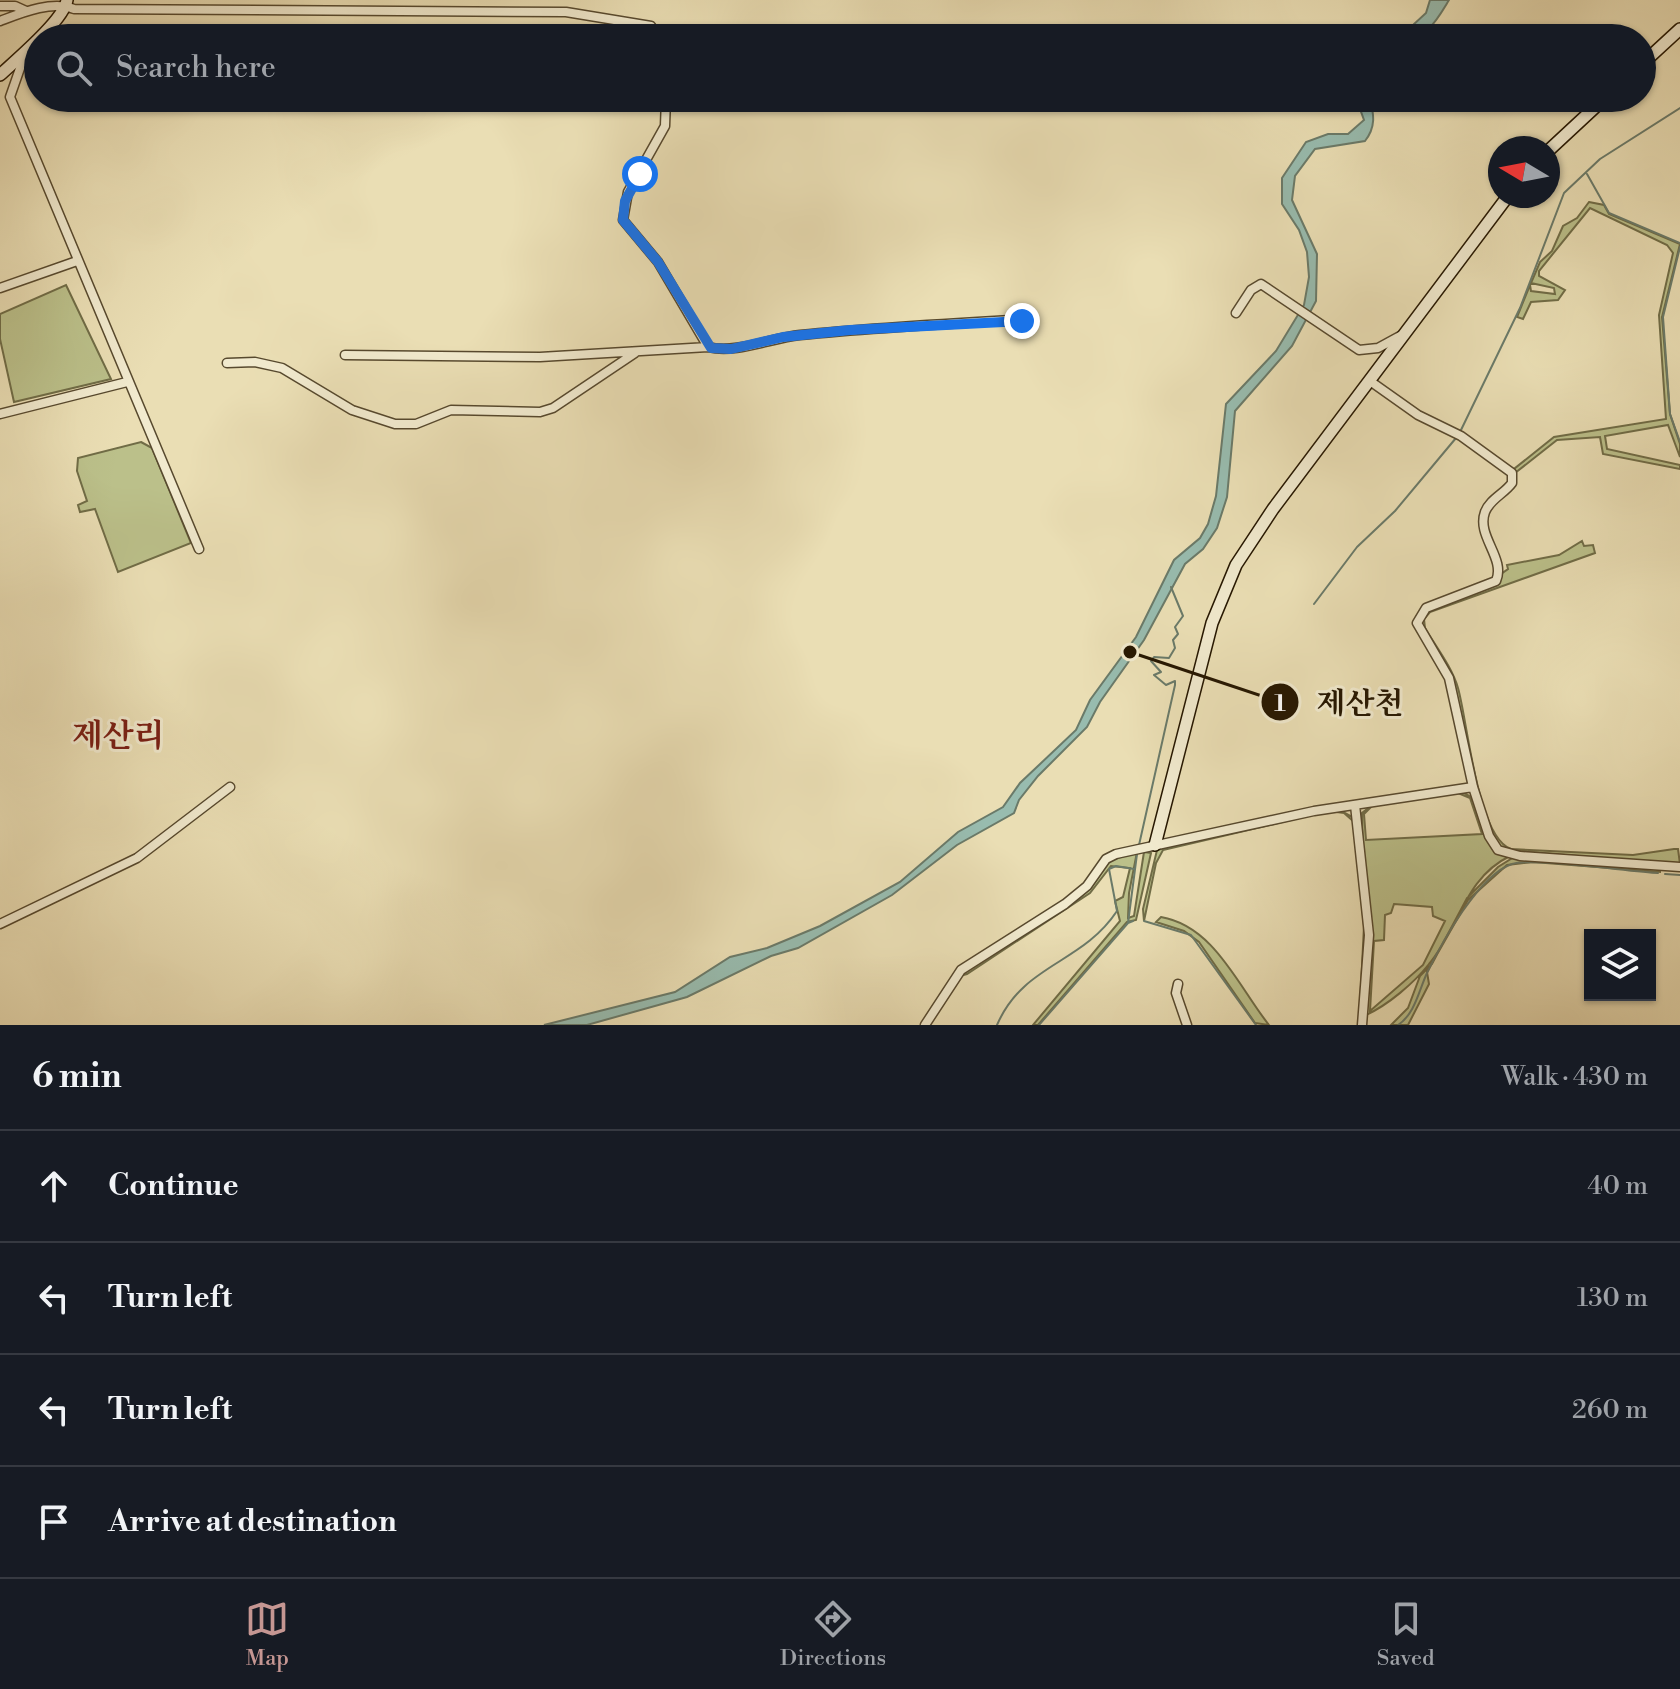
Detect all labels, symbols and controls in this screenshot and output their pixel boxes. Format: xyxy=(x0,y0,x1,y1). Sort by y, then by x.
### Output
search box xyxy=(24,24,1656,112)
icon: search xyxy=(52,46,96,90)
text: Search here xyxy=(116,49,276,87)
north arrow xyxy=(1488,136,1560,208)
route start xyxy=(622,156,658,192)
route end xyxy=(1004,303,1040,339)
callout: 제산천 xyxy=(1260,675,1419,729)
text: 제산천 xyxy=(1317,685,1403,723)
text: 1 xyxy=(1274,689,1286,719)
district label: 제산리 xyxy=(72,716,164,756)
map controls xyxy=(1584,929,1656,1001)
button: layers xyxy=(1584,929,1656,1001)
text: 6 min xyxy=(32,1056,122,1098)
text: Walk · 430 m xyxy=(1501,1061,1648,1093)
icon: ahead xyxy=(32,1164,76,1208)
text: Continue xyxy=(108,1167,239,1205)
text: 40 m xyxy=(1587,1170,1648,1202)
icon: left xyxy=(32,1276,76,1320)
text: Turn left xyxy=(108,1279,232,1317)
text: 130 m xyxy=(1577,1282,1648,1314)
icon: left xyxy=(32,1388,76,1432)
text: Turn left xyxy=(108,1391,232,1429)
text: 260 m xyxy=(1572,1394,1648,1426)
icon: arrive xyxy=(32,1500,76,1544)
text: Arrive at destination xyxy=(108,1503,397,1541)
tab: Map xyxy=(245,1597,289,1672)
tab: Directions xyxy=(780,1597,886,1672)
tab: Saved xyxy=(1377,1597,1435,1672)

